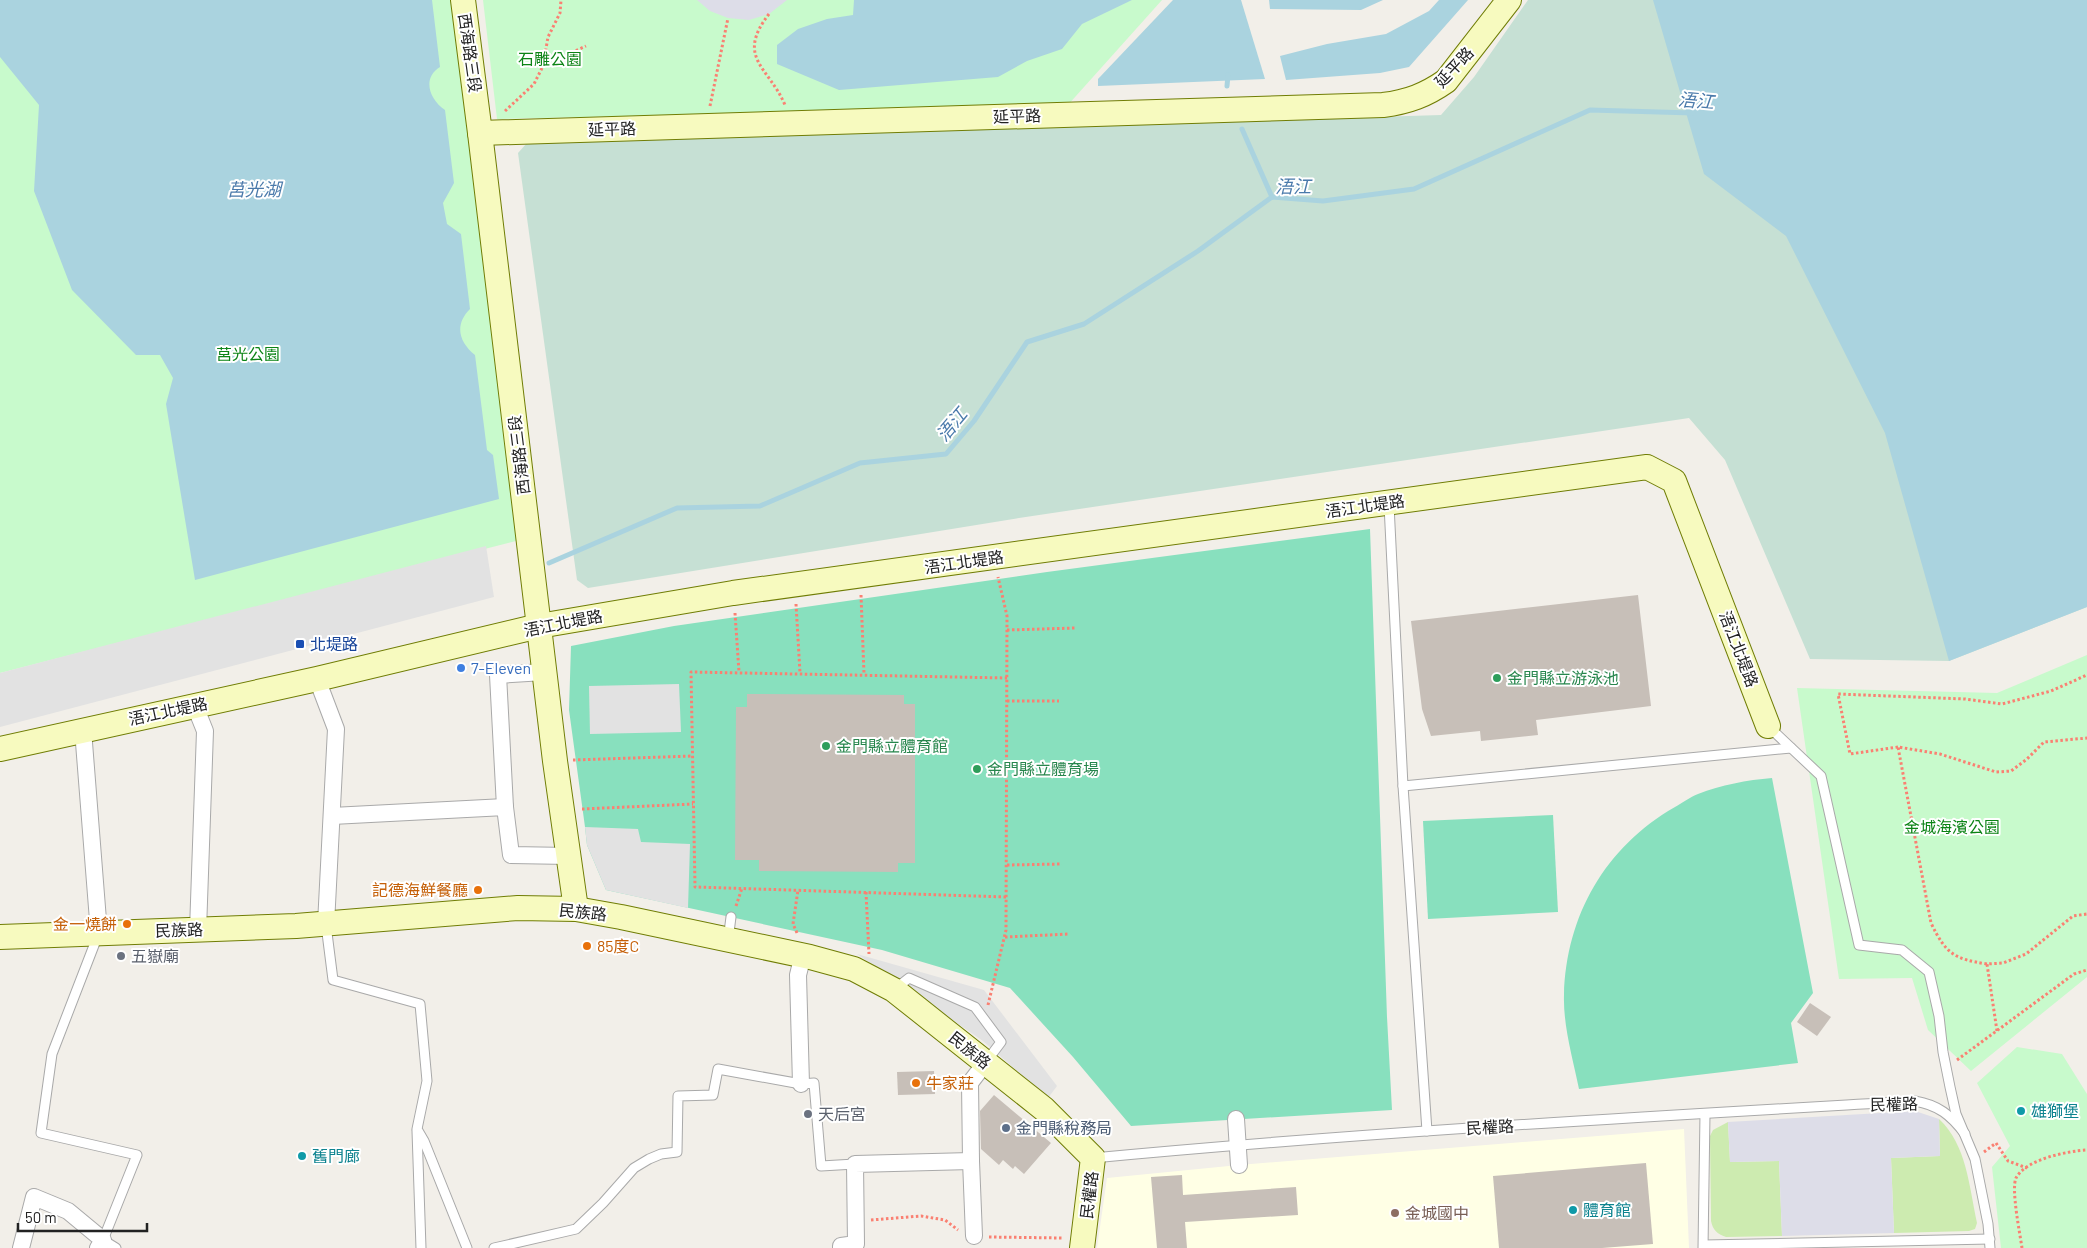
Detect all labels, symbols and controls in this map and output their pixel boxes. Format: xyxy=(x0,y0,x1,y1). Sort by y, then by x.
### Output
street label: 西海路三段 xyxy=(456,12,485,94)
street label: 延平路 xyxy=(1430,43,1477,91)
park label: 石雕公園 xyxy=(518,49,582,68)
water label: 浯江 xyxy=(1677,87,1717,113)
street label: 延平路 xyxy=(993,105,1041,126)
street label: 延平路 xyxy=(588,118,636,139)
water label: 浯江 xyxy=(1275,175,1313,197)
water label: 莒光湖 xyxy=(227,178,284,200)
park label: 莒光公園 xyxy=(216,344,280,363)
water label: 浯江 xyxy=(931,402,973,445)
street label: 西海路三段 xyxy=(504,414,533,496)
street label: 浯江北堤路 xyxy=(1324,491,1406,520)
street label: 浯江北堤路 xyxy=(923,547,1005,576)
street label: 浯江北堤路 xyxy=(522,606,604,639)
street label: 浯江北堤路 xyxy=(1716,608,1763,690)
place label: 北堤路 xyxy=(310,634,358,653)
marker: 北堤路 xyxy=(294,638,306,650)
place label: 7-Eleven xyxy=(471,658,531,677)
marker: 7-Eleven xyxy=(455,662,467,674)
place label: 金門縣立游泳池 xyxy=(1507,668,1619,687)
marker: 金門縣立游泳池 xyxy=(1491,672,1503,684)
street label: 浯江北堤路 xyxy=(127,693,209,728)
place label: 金門縣立體育館 xyxy=(836,736,948,755)
marker: 金門縣立體育館 xyxy=(820,740,832,752)
place label: 金門縣立體育場 xyxy=(987,759,1099,778)
marker: 金門縣立體育場 xyxy=(971,763,983,775)
park label: 金城海濱公園 xyxy=(1904,817,2000,836)
place label: 記德海鮮餐廳 xyxy=(372,880,468,899)
marker: 記德海鮮餐廳 xyxy=(472,884,484,896)
street label: 民族路 xyxy=(558,900,608,923)
place label: 金一燒餅 xyxy=(53,914,117,933)
marker: 金一燒餅 xyxy=(121,918,133,930)
street label: 民族路 xyxy=(155,919,203,940)
place label: 85度C xyxy=(597,936,639,955)
marker: 85度C xyxy=(581,940,593,952)
place label: 五嶽廟 xyxy=(131,946,179,965)
marker: 五嶽廟 xyxy=(115,950,127,962)
street label: 民族路 xyxy=(946,1027,995,1072)
place label: 牛家莊 xyxy=(926,1073,974,1092)
marker: 牛家莊 xyxy=(910,1077,922,1089)
street label: 民權路 xyxy=(1870,1094,1918,1113)
place label: 雄獅堡 xyxy=(2031,1101,2079,1120)
place label: 天后宮 xyxy=(818,1104,866,1123)
marker: 雄獅堡 xyxy=(2015,1105,2027,1117)
marker: 天后宮 xyxy=(802,1108,814,1120)
street label: 民權路 xyxy=(1466,1116,1514,1137)
place label: 金門縣稅務局 xyxy=(1016,1118,1112,1137)
marker: 金門縣稅務局 xyxy=(1000,1122,1012,1134)
place label: 舊門廊 xyxy=(312,1146,360,1165)
marker: 舊門廊 xyxy=(296,1150,308,1162)
street label: 民權路 xyxy=(1076,1170,1101,1220)
scale bar xyxy=(18,1200,146,1232)
place label: 體育館 xyxy=(1583,1200,1631,1219)
place label: 金城國中 xyxy=(1405,1203,1469,1222)
marker: 體育館 xyxy=(1567,1204,1579,1216)
marker: 金城國中 xyxy=(1389,1207,1401,1219)
text: 50 m xyxy=(25,1208,57,1226)

